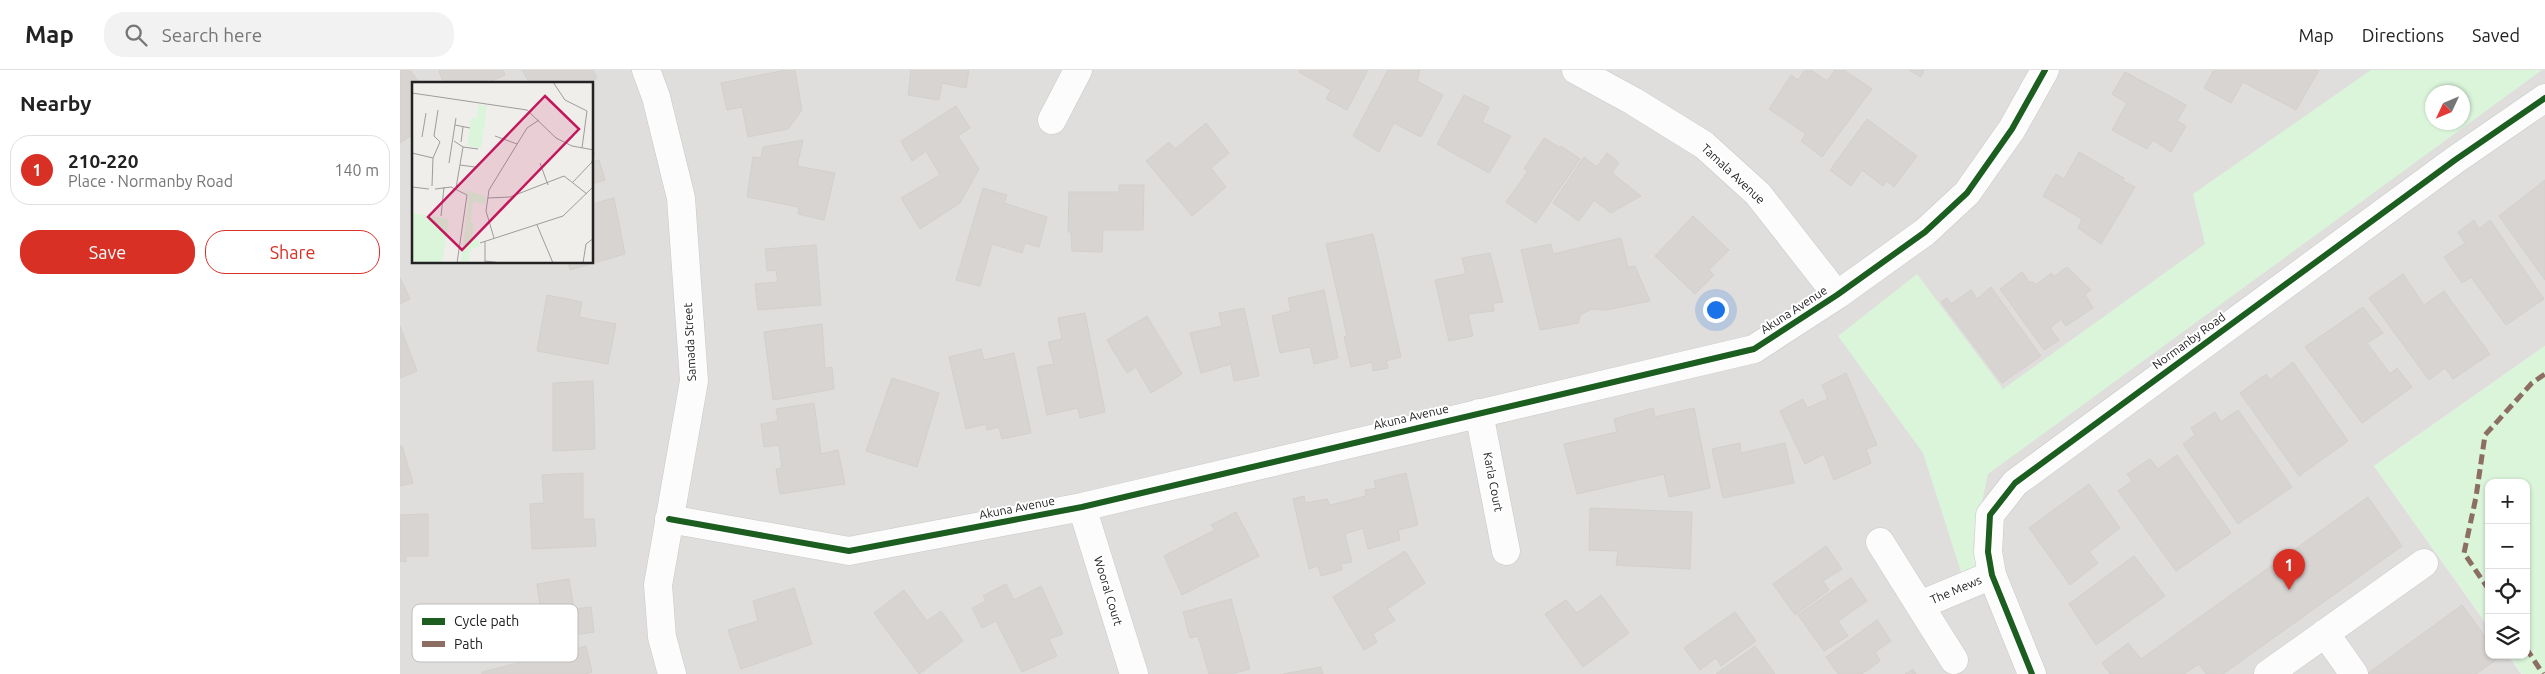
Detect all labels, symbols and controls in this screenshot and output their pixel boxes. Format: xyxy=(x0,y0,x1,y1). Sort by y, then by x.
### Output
search box xyxy=(104,12,454,57)
text: Map xyxy=(25,21,74,48)
icon: search xyxy=(122,21,150,49)
text: Search here xyxy=(162,24,262,46)
text: Map xyxy=(2298,25,2334,45)
text: Directions xyxy=(2362,25,2444,45)
text: Saved xyxy=(2472,25,2520,45)
inset map xyxy=(412,82,594,264)
north arrow xyxy=(2425,85,2470,130)
text: Nearby xyxy=(20,91,91,115)
street label: Tamala Avenue xyxy=(1699,141,1768,206)
text: 210-220 xyxy=(68,150,139,172)
text: 1 xyxy=(32,161,42,179)
text: 140 m xyxy=(334,161,379,179)
text: Place · Normanby Road xyxy=(68,172,233,190)
button: Save xyxy=(20,230,195,274)
button: Share xyxy=(205,230,380,274)
street label: Akuna Avenue xyxy=(1758,283,1830,336)
your location xyxy=(1703,297,1729,323)
street label: Samada Street xyxy=(681,302,698,382)
street label: Normanby Road xyxy=(2150,310,2228,371)
street label: Akuna Avenue xyxy=(1372,402,1450,431)
street label: Karla Court xyxy=(1481,451,1506,513)
map controls xyxy=(2485,479,2530,659)
button: + xyxy=(2485,479,2530,524)
street label: Akuna Avenue xyxy=(978,494,1056,521)
button: − xyxy=(2485,524,2530,569)
pin: 1 xyxy=(2273,549,2305,590)
street label: Wooral Court xyxy=(1092,555,1125,627)
button: locate xyxy=(2485,569,2530,614)
street label: The Mews xyxy=(1928,573,1983,606)
legend xyxy=(412,604,578,662)
text: Cycle path xyxy=(454,613,519,629)
button: layers xyxy=(2485,614,2530,659)
text: Path xyxy=(454,636,483,652)

